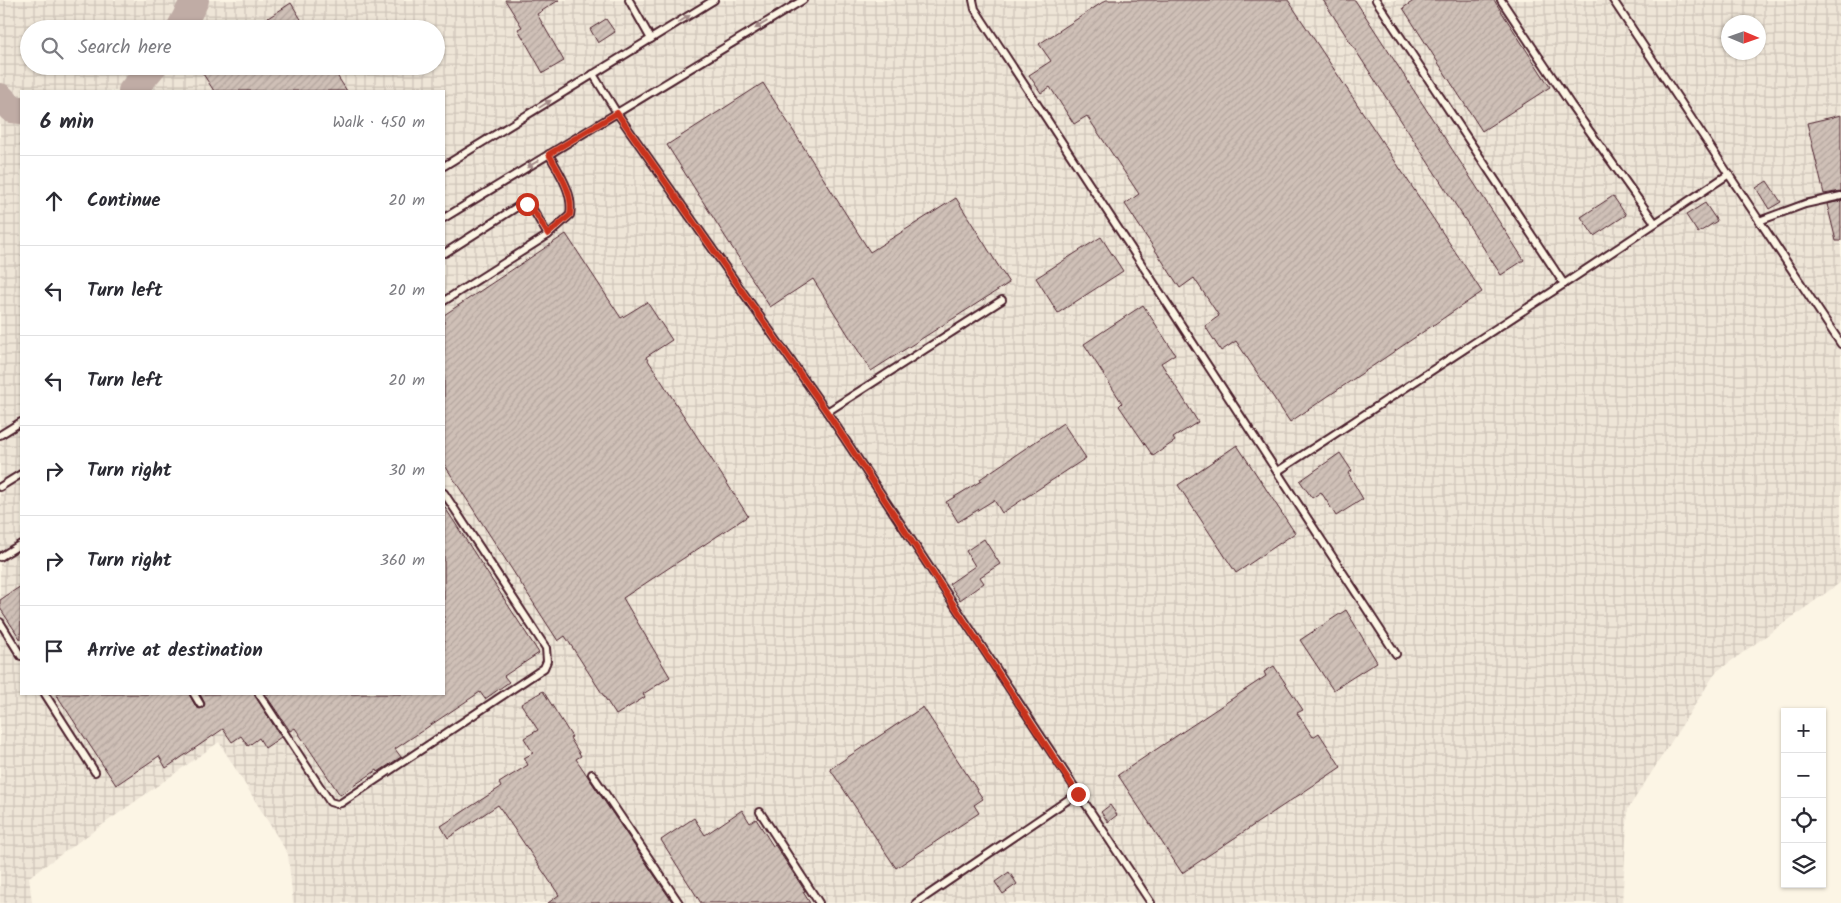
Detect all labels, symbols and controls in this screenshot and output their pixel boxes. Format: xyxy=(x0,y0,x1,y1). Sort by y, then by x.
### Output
one-way arrow xyxy=(677,14,690,23)
north arrow xyxy=(1721,15,1766,60)
search box xyxy=(20,20,445,75)
one-way arrow xyxy=(755,21,768,30)
text: Search here xyxy=(78,33,172,63)
icon: search xyxy=(38,34,66,62)
one-way arrow xyxy=(538,99,551,108)
text: 6 min xyxy=(40,106,94,139)
text: Walk · 450 m xyxy=(332,110,425,135)
one-way arrow xyxy=(526,160,539,169)
text: Continue xyxy=(87,186,160,216)
icon: ahead xyxy=(40,187,68,215)
text: 20 m xyxy=(389,188,425,213)
route start xyxy=(516,193,539,216)
text: Turn left xyxy=(87,276,162,306)
icon: left xyxy=(40,277,68,305)
text: 20 m xyxy=(389,278,425,303)
text: Turn left xyxy=(87,366,162,396)
icon: left xyxy=(40,367,68,395)
text: 20 m xyxy=(389,368,425,393)
text: Turn right xyxy=(87,456,172,486)
icon: right xyxy=(40,457,68,485)
text: 30 m xyxy=(389,458,425,483)
text: Turn right xyxy=(87,546,172,576)
icon: right xyxy=(40,547,68,575)
text: 360 m xyxy=(380,548,425,573)
text: Arrive at destination xyxy=(87,636,263,666)
icon: arrive xyxy=(40,637,68,665)
map controls xyxy=(1781,708,1826,888)
button: + xyxy=(1781,708,1826,753)
button: − xyxy=(1781,753,1826,798)
route end xyxy=(1067,783,1090,806)
button: locate xyxy=(1781,798,1826,843)
button: layers xyxy=(1781,843,1826,888)

